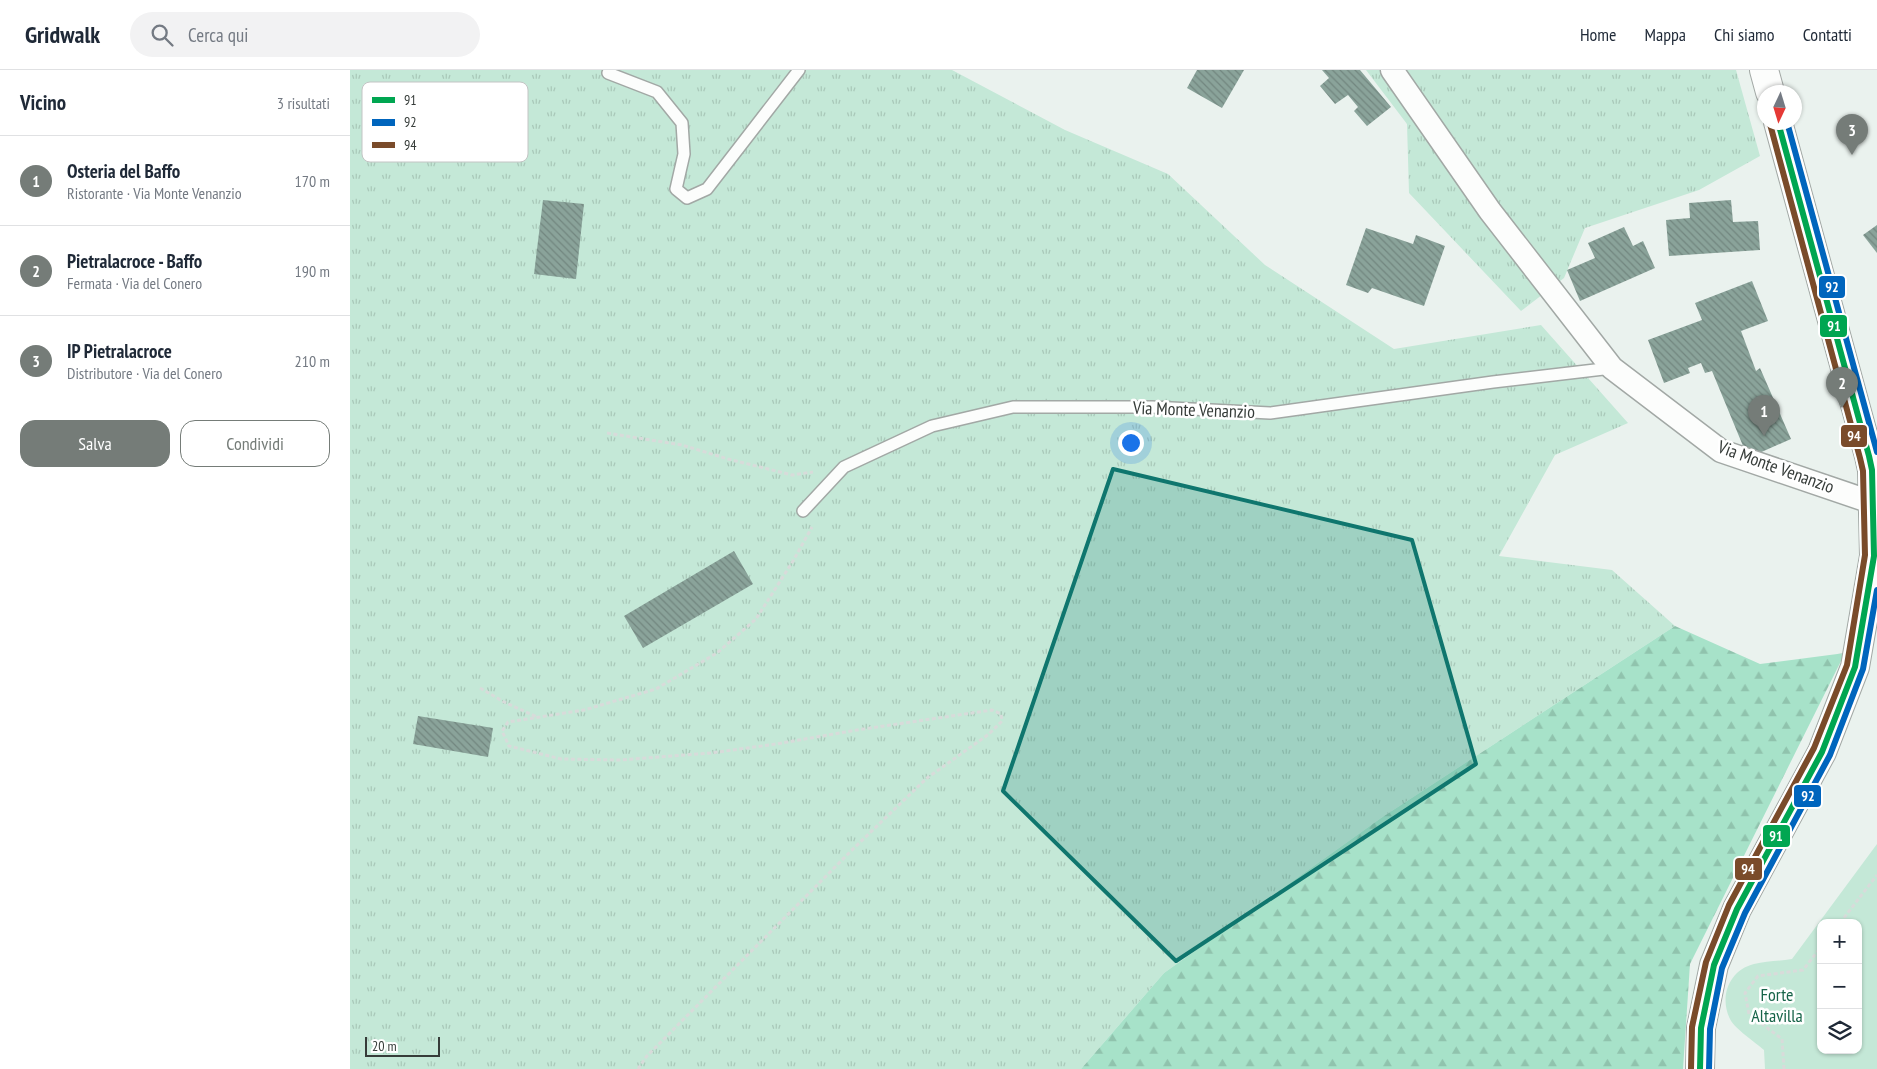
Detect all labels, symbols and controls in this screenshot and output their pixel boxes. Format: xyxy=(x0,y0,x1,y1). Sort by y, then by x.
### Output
search box xyxy=(130,12,480,57)
text: Gridwalk xyxy=(25,19,100,50)
icon: search xyxy=(148,21,176,49)
text: Cerca qui xyxy=(188,23,248,47)
text: Home xyxy=(1580,23,1617,46)
text: Mappa xyxy=(1645,23,1686,46)
text: Chi siamo xyxy=(1714,23,1775,46)
text: Contatti xyxy=(1803,23,1852,46)
legend xyxy=(362,82,528,162)
north arrow xyxy=(1757,85,1802,130)
text: Vicino xyxy=(20,89,66,116)
text: 91 xyxy=(404,91,417,109)
text: 3 risultati xyxy=(277,93,330,113)
text: 92 xyxy=(404,113,417,131)
pin: 3 xyxy=(1836,114,1868,155)
text: 94 xyxy=(404,136,417,154)
text: Osteria del Baffo xyxy=(67,159,180,183)
text: 1 xyxy=(32,171,40,191)
text: 170 m xyxy=(295,171,330,191)
text: Ristorante · Via Monte Venanzio xyxy=(67,183,242,203)
text: Pietralacroce - Baffo xyxy=(67,249,202,273)
text: 2 xyxy=(32,261,40,281)
text: 190 m xyxy=(295,261,330,281)
text: Fermata · Via del Conero xyxy=(67,273,202,293)
line badge: 92 xyxy=(1818,275,1846,299)
text: 92 xyxy=(1825,278,1839,296)
line badge: 91 xyxy=(1819,314,1848,338)
text: 91 xyxy=(1827,317,1841,335)
text: IP Pietralacroce xyxy=(67,339,172,363)
text: 3 xyxy=(32,351,40,371)
text: 210 m xyxy=(295,351,330,371)
text: Distributore · Via del Conero xyxy=(67,363,222,383)
pin: 2 xyxy=(1826,367,1858,408)
pin: 1 xyxy=(1748,395,1780,436)
street label: Via Monte Venanzio xyxy=(1132,396,1256,423)
button: Salva xyxy=(20,420,170,467)
button: Condividi xyxy=(180,420,330,467)
line badge: 94 xyxy=(1840,424,1868,448)
text: 94 xyxy=(1847,427,1861,445)
your location xyxy=(1118,430,1144,456)
street label: Via Monte Venanzio xyxy=(1714,435,1838,498)
line badge: 92 xyxy=(1793,784,1822,808)
text: 92 xyxy=(1801,787,1815,805)
line badge: 91 xyxy=(1762,824,1791,848)
text: 91 xyxy=(1769,827,1783,845)
line badge: 94 xyxy=(1734,857,1763,881)
text: 94 xyxy=(1741,860,1755,878)
map controls xyxy=(1817,919,1862,1054)
button: + xyxy=(1817,919,1862,964)
button: − xyxy=(1817,964,1862,1009)
park label: Forte Altavilla xyxy=(1751,983,1803,1027)
button: layers xyxy=(1817,1009,1862,1054)
scale bar xyxy=(365,1034,440,1057)
text: 20 m xyxy=(372,1037,397,1055)

